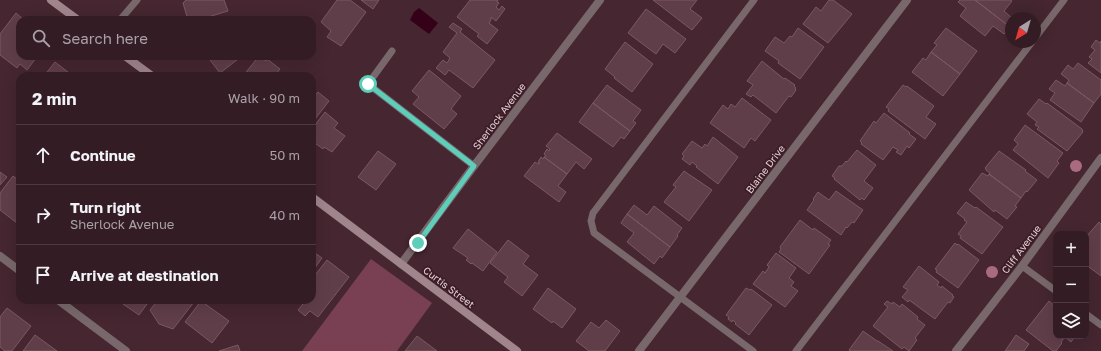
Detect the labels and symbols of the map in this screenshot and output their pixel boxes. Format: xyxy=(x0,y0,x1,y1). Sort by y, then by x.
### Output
north arrow xyxy=(1005,12,1041,48)
route start xyxy=(359,75,377,93)
street label: Sherlock Avenue xyxy=(470,80,528,152)
street label: Blaine Drive xyxy=(743,142,787,196)
street label: Cliff Avenue xyxy=(999,222,1043,276)
route end xyxy=(409,234,427,252)
street label: Curtis Street xyxy=(421,264,477,310)

